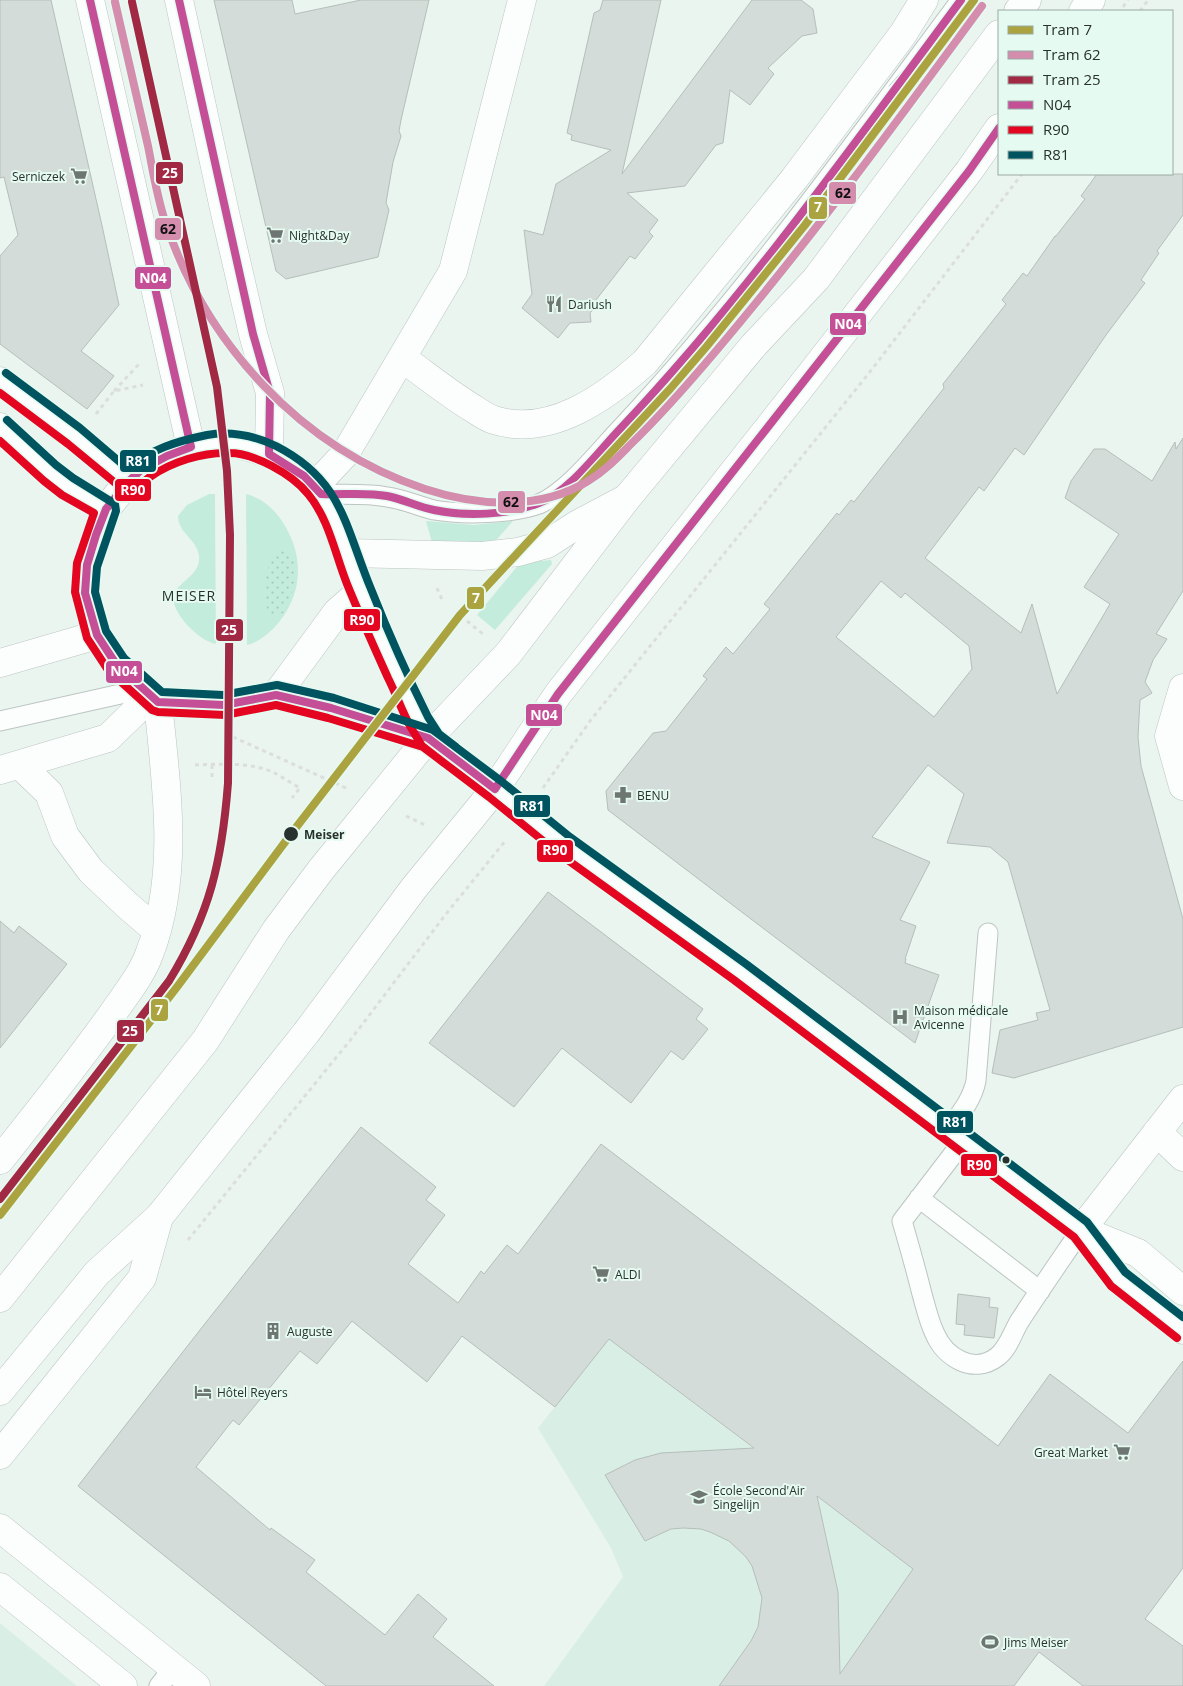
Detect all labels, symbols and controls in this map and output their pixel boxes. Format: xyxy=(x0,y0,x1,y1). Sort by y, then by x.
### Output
legend xyxy=(998,10,1173,175)
text: Tram 7 xyxy=(1043,19,1092,39)
text: Tram 62 xyxy=(1043,44,1101,64)
text: Tram 25 xyxy=(1043,69,1101,89)
text: N04 xyxy=(1043,94,1072,114)
text: R90 xyxy=(1043,119,1069,139)
text: R81 xyxy=(1043,144,1069,164)
line badge: 25 xyxy=(155,161,184,185)
text: 25 xyxy=(162,163,178,182)
supermarket icon: Serniczek xyxy=(69,166,89,186)
place label: Serniczek xyxy=(12,168,66,185)
line badge: 62 xyxy=(828,181,857,205)
text: 62 xyxy=(835,183,851,202)
line badge: 7 xyxy=(808,196,828,220)
text: 7 xyxy=(814,197,822,216)
line badge: 62 xyxy=(154,217,182,241)
text: 62 xyxy=(160,219,176,238)
supermarket icon: Night&Day xyxy=(265,225,285,245)
place label: Night&Day xyxy=(289,227,350,244)
line badge: N04 xyxy=(134,266,172,290)
text: N04 xyxy=(139,268,167,287)
restaurant icon: Dariush xyxy=(544,294,564,314)
place label: Dariush xyxy=(568,296,612,313)
line badge: N04 xyxy=(829,312,867,336)
text: N04 xyxy=(834,314,862,333)
line badge: R81 xyxy=(119,449,157,473)
text: R81 xyxy=(125,451,151,470)
line badge: R90 xyxy=(114,478,152,502)
text: R90 xyxy=(120,480,146,499)
line badge: 62 xyxy=(497,490,526,514)
text: 62 xyxy=(503,492,519,511)
district label: MEISER xyxy=(162,586,216,605)
line badge: 7 xyxy=(466,586,485,610)
text: 7 xyxy=(472,588,480,607)
line badge: R90 xyxy=(343,608,381,632)
text: R90 xyxy=(349,610,375,629)
line badge: 25 xyxy=(215,618,244,642)
text: 25 xyxy=(221,620,237,639)
line badge: N04 xyxy=(105,660,143,684)
text: N04 xyxy=(110,661,138,680)
line badge: N04 xyxy=(525,703,563,727)
text: N04 xyxy=(530,705,558,724)
pharmacy icon: BENU xyxy=(613,785,633,805)
place label: BENU xyxy=(637,787,669,804)
line badge: R81 xyxy=(513,794,551,818)
text: R81 xyxy=(519,796,545,815)
marker: Meiser xyxy=(282,825,300,843)
place label: Meiser xyxy=(304,826,345,843)
line badge: R90 xyxy=(536,839,574,863)
text: R90 xyxy=(542,840,568,859)
line badge: 7 xyxy=(150,998,169,1022)
text: 7 xyxy=(155,1000,163,1019)
place label: Maison médicale Avicenne xyxy=(914,1002,1009,1033)
hospital icon: Maison médicale Avicenne xyxy=(890,1007,910,1027)
line badge: 25 xyxy=(116,1019,145,1043)
text: 25 xyxy=(122,1021,138,1040)
line badge: R81 xyxy=(936,1110,974,1134)
text: R81 xyxy=(942,1112,968,1131)
line badge: R90 xyxy=(960,1153,998,1177)
text: R90 xyxy=(966,1155,992,1174)
unlabelled marker xyxy=(1001,1155,1011,1165)
supermarket icon: ALDI xyxy=(591,1264,611,1284)
place label: ALDI xyxy=(615,1266,641,1283)
building icon: Auguste xyxy=(263,1321,283,1341)
place label: Auguste xyxy=(287,1323,333,1340)
hotel icon: Hôtel Reyers xyxy=(193,1382,213,1402)
place label: Hôtel Reyers xyxy=(217,1384,288,1401)
supermarket icon: Great Market xyxy=(1112,1442,1132,1462)
place label: Great Market xyxy=(1034,1444,1108,1461)
place label: École Second'Air Singelijn xyxy=(713,1482,805,1513)
school or university icon: École Second'Air Singelijn xyxy=(689,1487,709,1507)
sports icon: Jims Meiser xyxy=(980,1632,1000,1652)
place label: Jims Meiser xyxy=(1003,1634,1068,1651)

